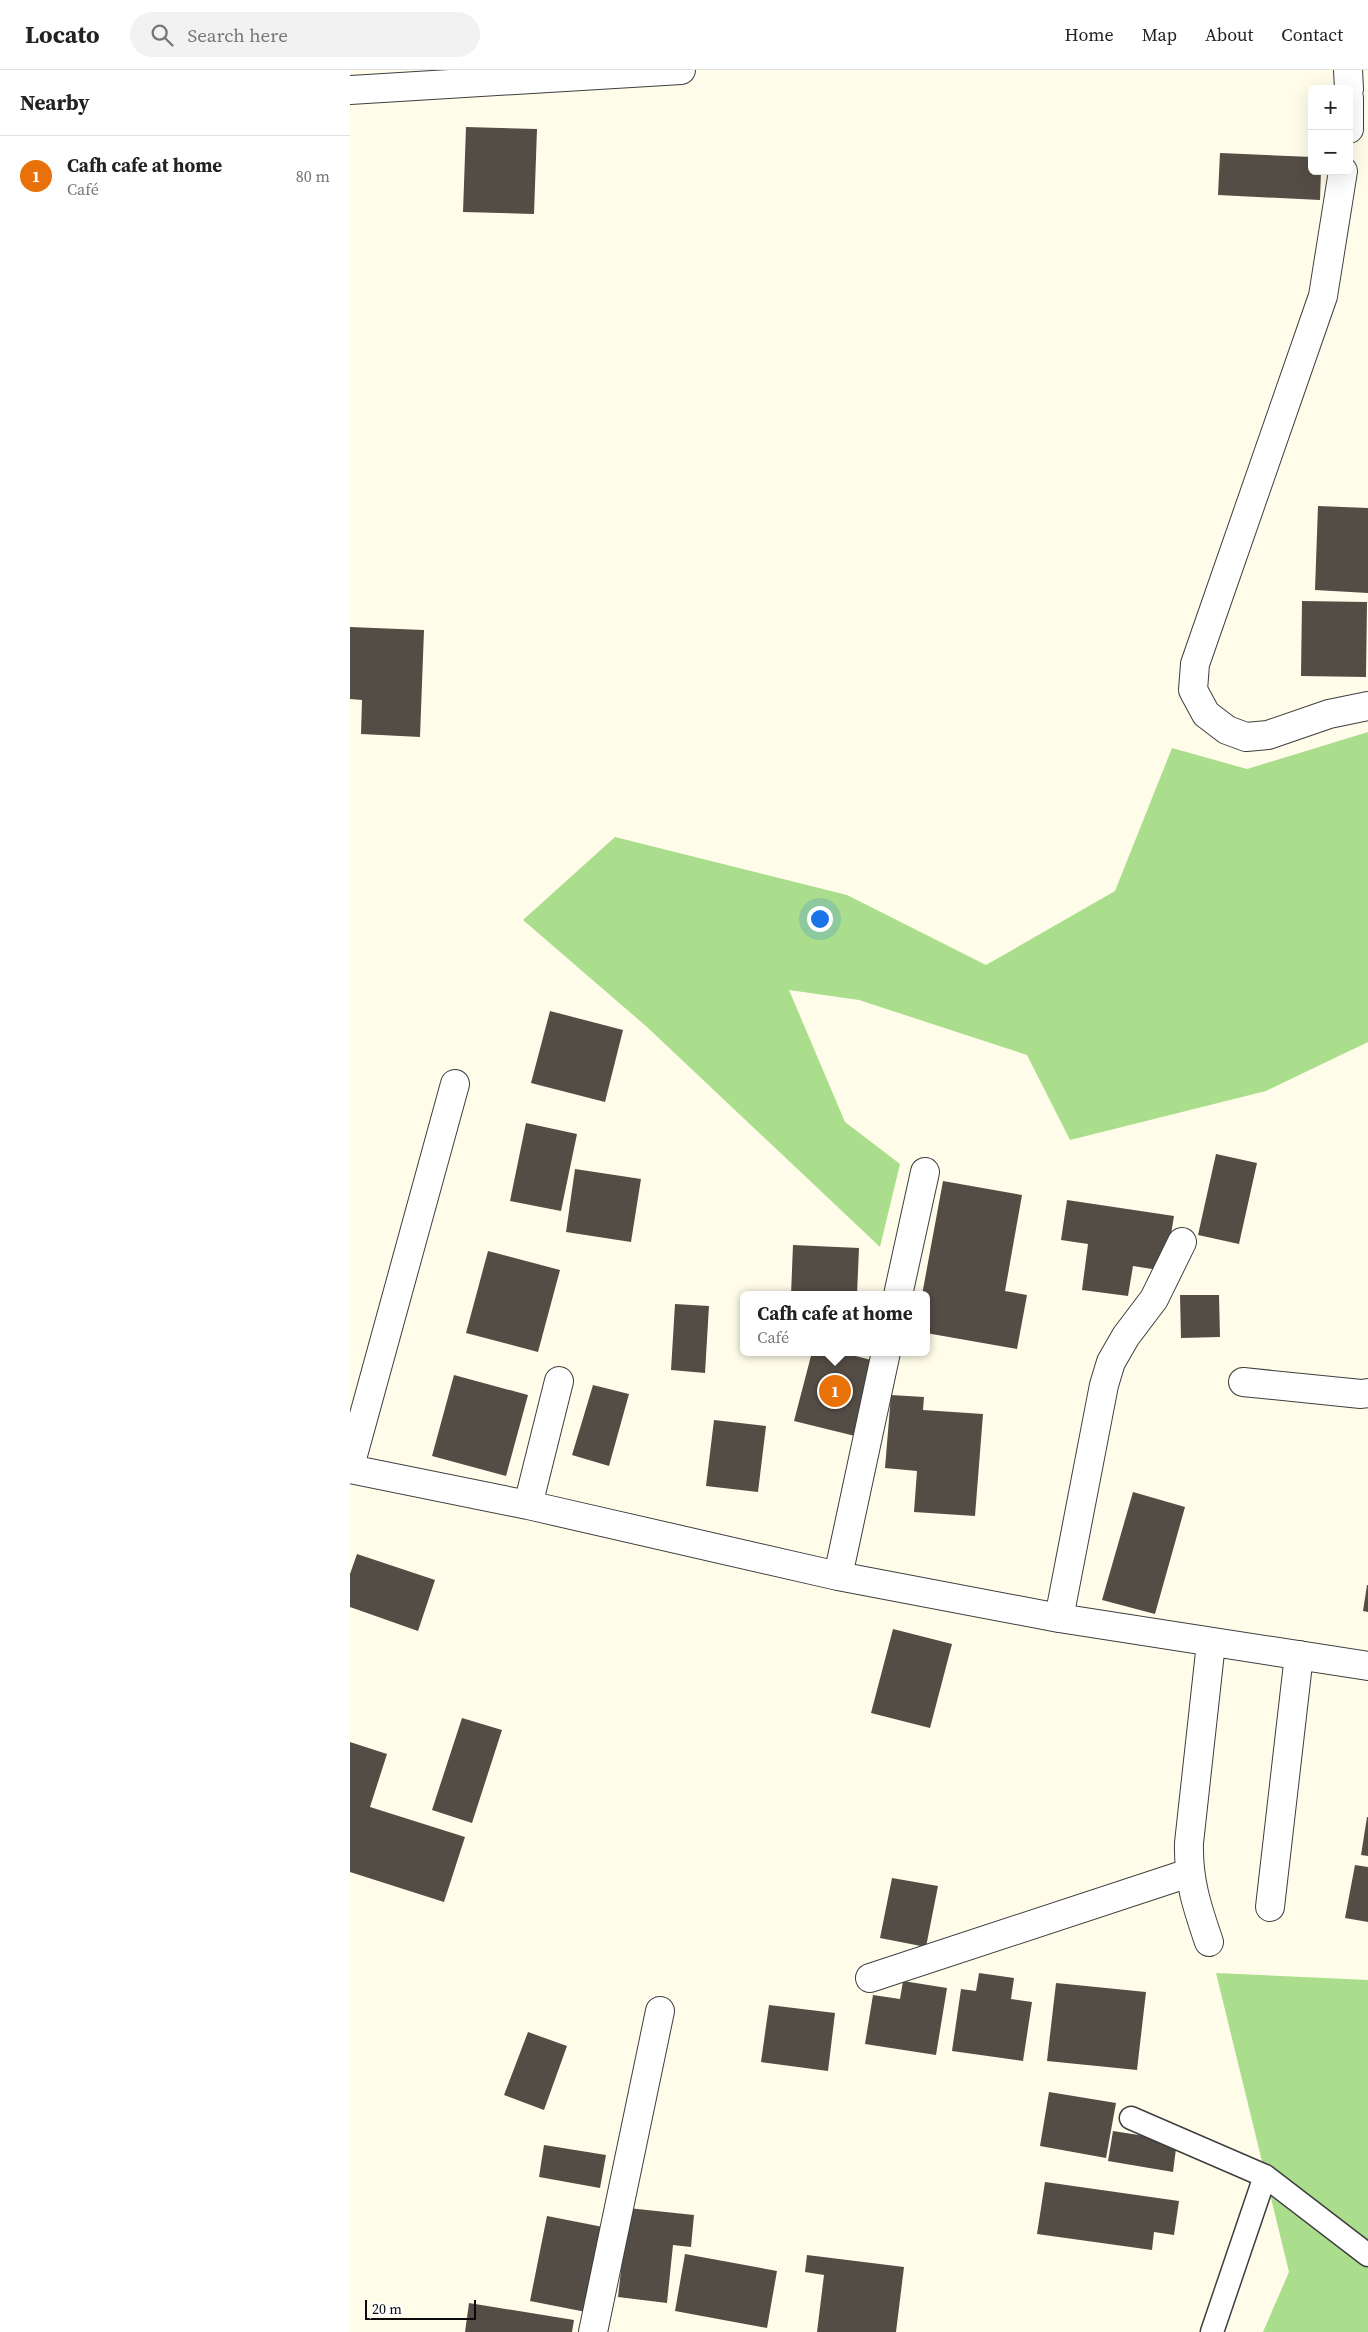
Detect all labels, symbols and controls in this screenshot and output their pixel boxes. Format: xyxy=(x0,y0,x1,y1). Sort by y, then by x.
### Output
search box xyxy=(130,12,480,57)
text: Locato xyxy=(25,18,100,51)
icon: search xyxy=(148,21,176,49)
text: Search here xyxy=(188,22,288,48)
text: Home xyxy=(1065,22,1114,47)
text: Map xyxy=(1142,22,1177,47)
text: About xyxy=(1205,22,1253,47)
text: Contact xyxy=(1281,22,1343,47)
map controls xyxy=(1308,85,1353,175)
button: + xyxy=(1308,85,1353,130)
text: Nearby xyxy=(20,88,90,117)
button: − xyxy=(1308,130,1353,175)
text: Cafh cafe at home xyxy=(67,152,222,178)
text: 1 xyxy=(32,165,40,187)
text: 80 m xyxy=(296,165,330,187)
text: Café xyxy=(67,178,99,200)
your location xyxy=(807,906,833,932)
popup xyxy=(740,1291,930,1356)
text: Cafh cafe at home xyxy=(757,1300,913,1326)
text: Café xyxy=(757,1326,789,1348)
pin: 1 xyxy=(819,1372,851,1410)
scale bar xyxy=(365,2297,476,2320)
text: 20 m xyxy=(372,2299,402,2319)

